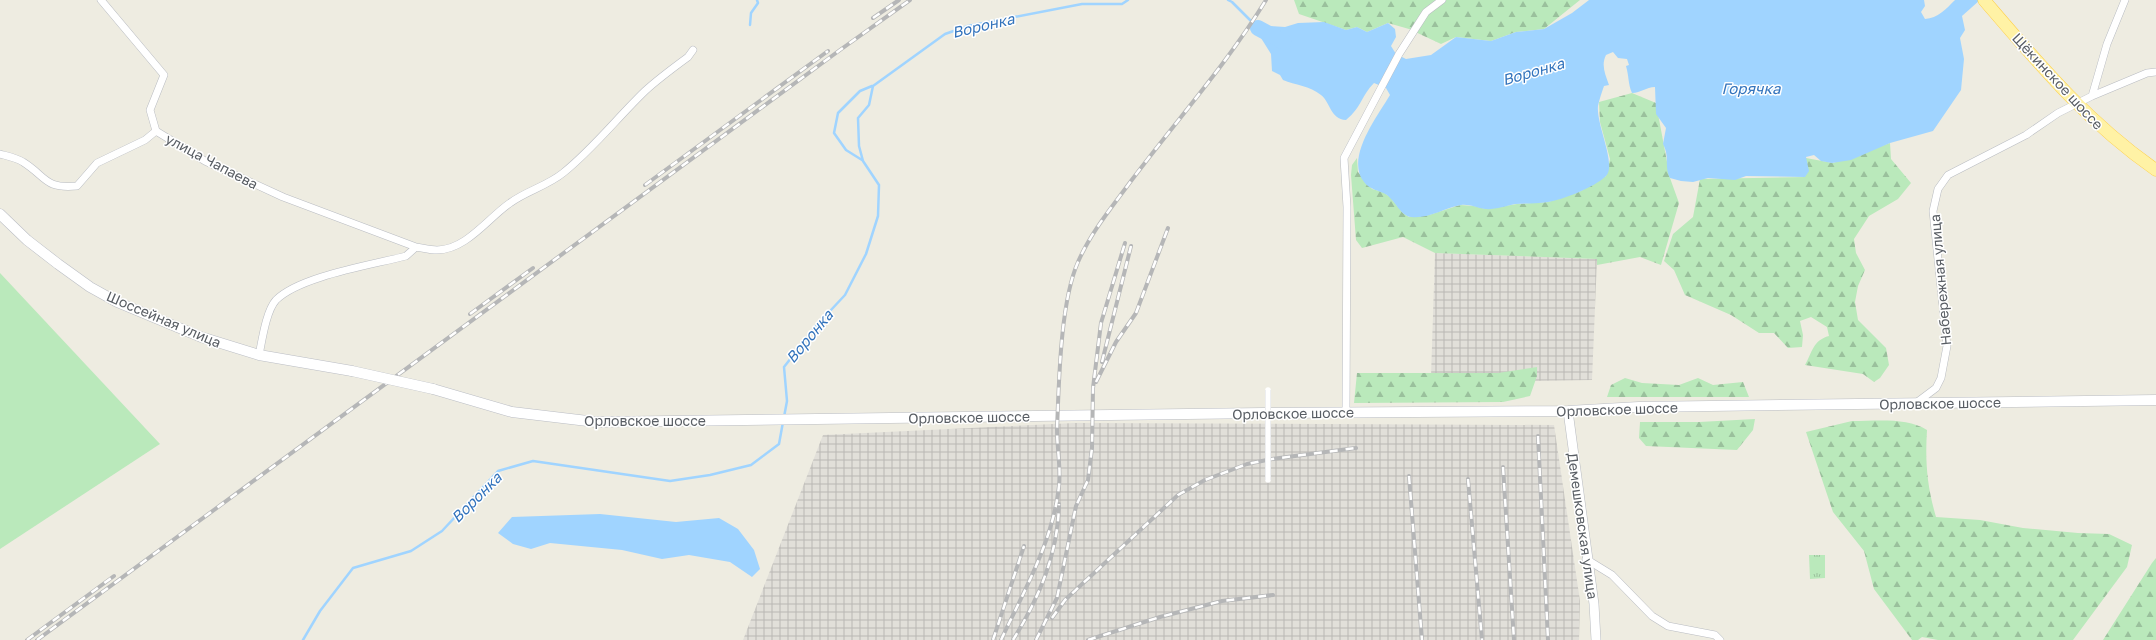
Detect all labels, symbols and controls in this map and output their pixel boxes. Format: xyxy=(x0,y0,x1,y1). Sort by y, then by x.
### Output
water label: Воронка xyxy=(950,9,1016,41)
street label: Щёкинское шоссе xyxy=(2009,29,2107,133)
water label: Воронка xyxy=(1500,53,1566,88)
water label: Горячка xyxy=(1722,79,1781,97)
street label: улица Чапаева xyxy=(163,130,261,192)
street label: Набережная улица xyxy=(1926,214,1954,346)
street label: Шоссейная улица xyxy=(104,287,224,351)
water label: Воронка xyxy=(782,306,837,366)
street label: Орловское шоссе xyxy=(1879,393,2001,413)
street label: Орловское шоссе xyxy=(1556,398,1678,420)
street label: Орловское шоссе xyxy=(1232,403,1354,423)
street label: Орловское шоссе xyxy=(908,407,1030,427)
street label: Орловское шоссе xyxy=(584,412,706,429)
street label: Демешковская улица xyxy=(1564,452,1602,600)
water label: Воронка xyxy=(447,468,505,526)

